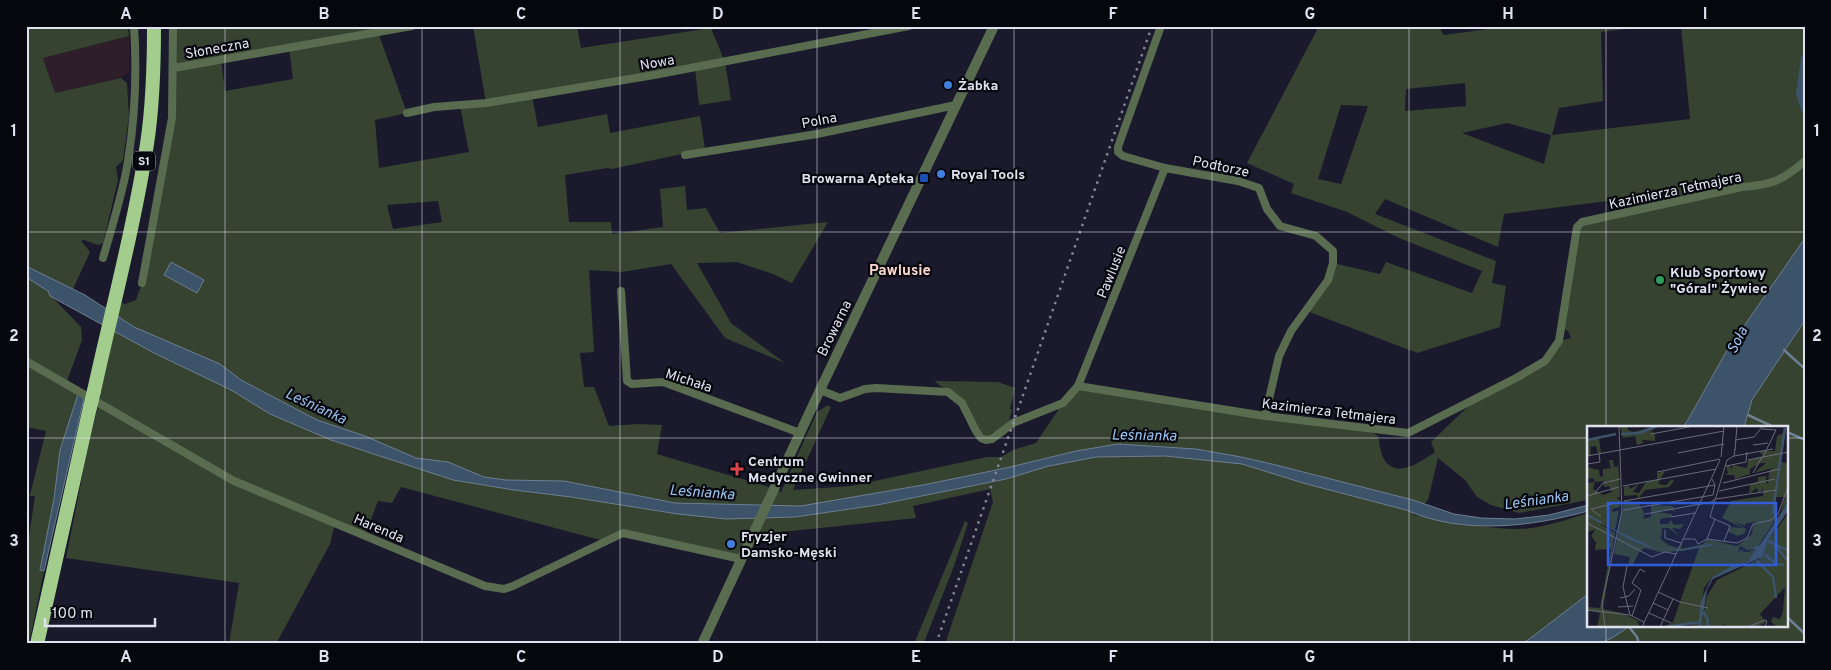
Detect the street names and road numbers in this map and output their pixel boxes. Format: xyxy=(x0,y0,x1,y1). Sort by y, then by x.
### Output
street label: Słoneczna xyxy=(184,35,251,63)
street label: Nowa xyxy=(639,52,676,75)
street label: Polna xyxy=(800,110,838,133)
road number: S1 xyxy=(133,152,155,170)
street label: Podtorze xyxy=(1191,153,1251,182)
street label: Kazimierza Tetmajera xyxy=(1607,169,1743,214)
street label: Pawlusie xyxy=(1094,244,1131,301)
street label: Browarna xyxy=(815,298,856,359)
street label: Michała xyxy=(663,366,714,397)
street label: Kazimierza Tetmajera xyxy=(1261,396,1397,429)
street label: Harenda xyxy=(351,511,406,548)

